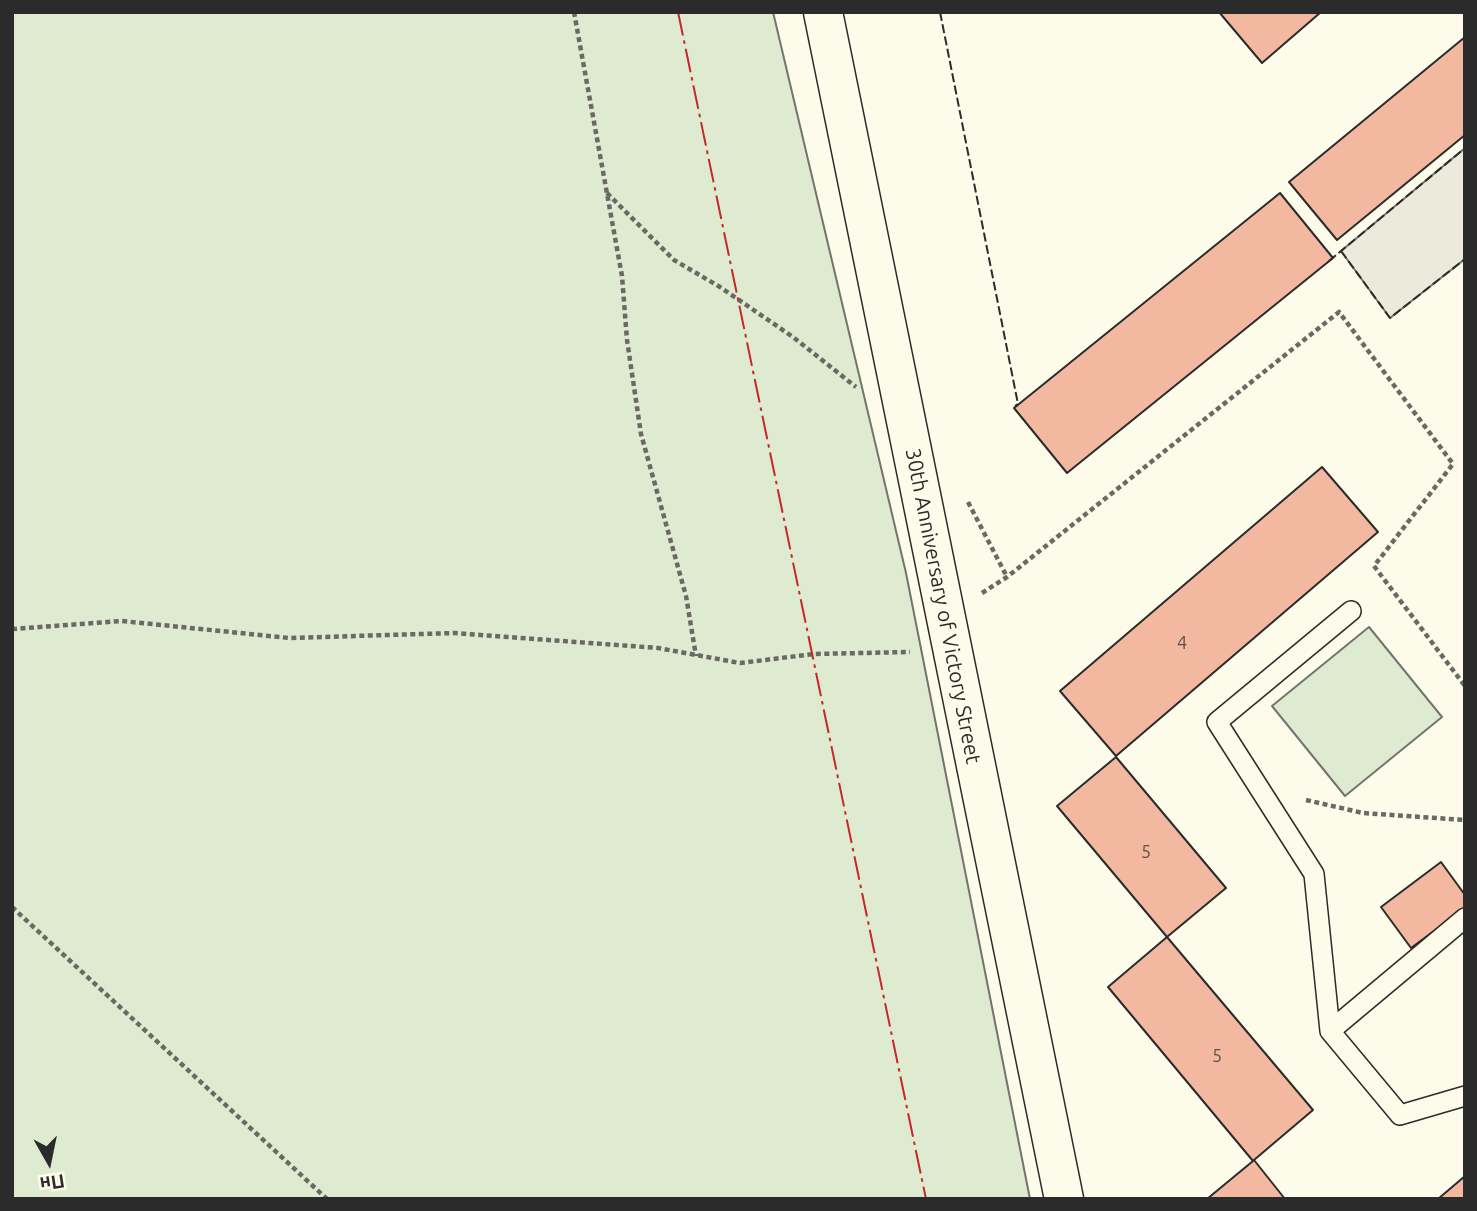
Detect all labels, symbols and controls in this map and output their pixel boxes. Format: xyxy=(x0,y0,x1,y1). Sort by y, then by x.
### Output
street label: 30th Anniversary of Victory Street xyxy=(900,446,986,766)
house number: 4 xyxy=(1177,632,1187,654)
house number: 5 xyxy=(1141,841,1151,863)
house number: 5 xyxy=(1212,1045,1222,1067)
north arrow xyxy=(14,1127,84,1197)
text: Пн xyxy=(38,1170,66,1196)

